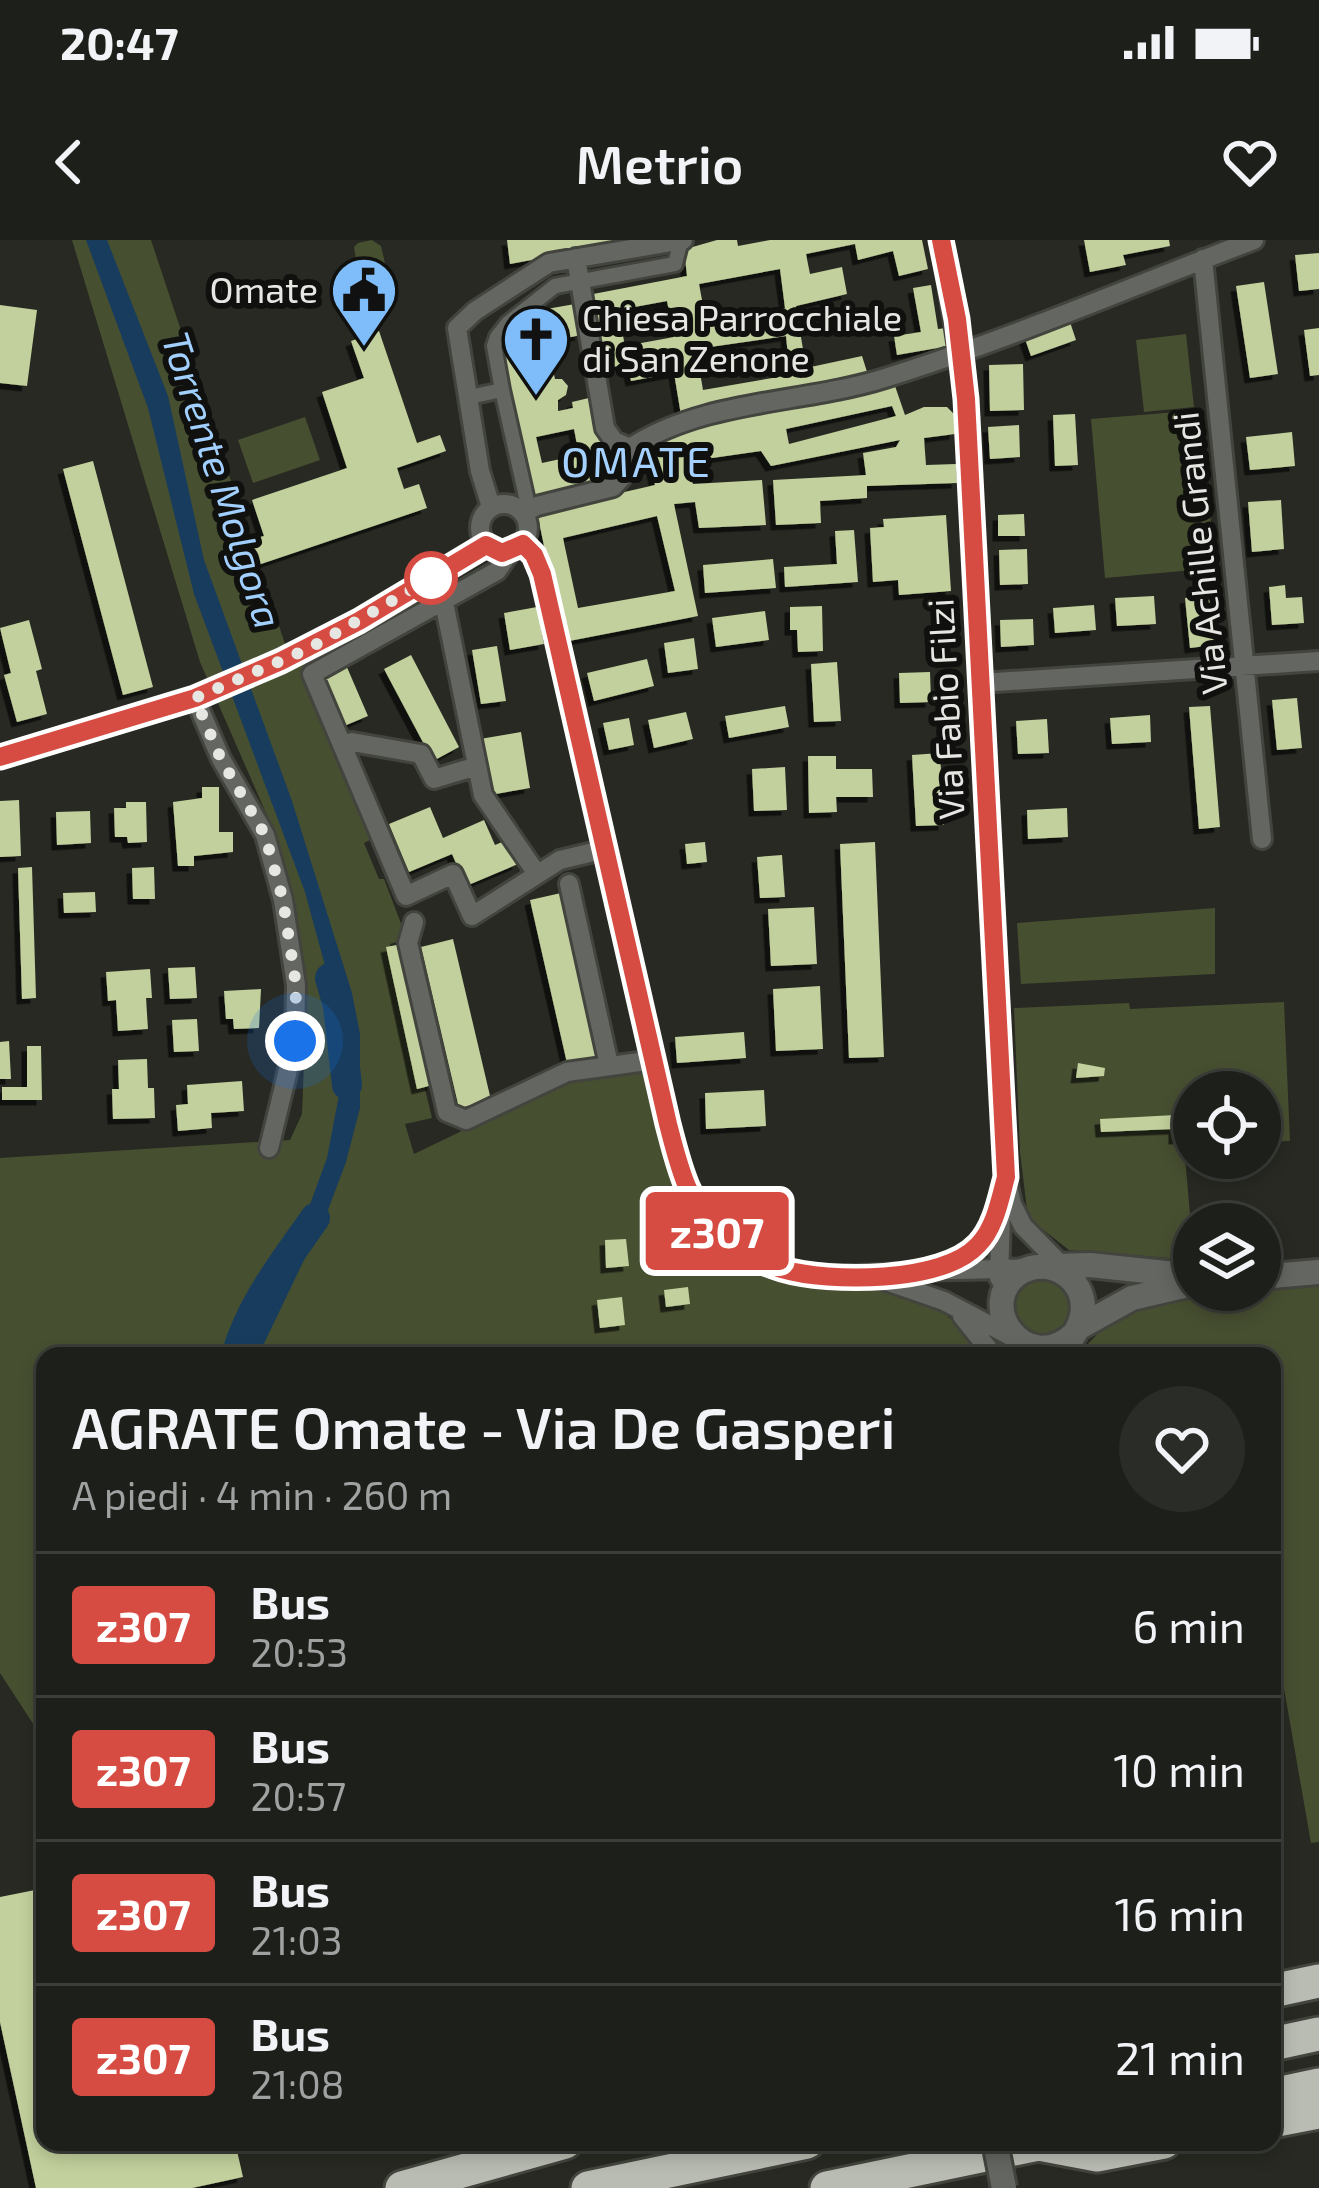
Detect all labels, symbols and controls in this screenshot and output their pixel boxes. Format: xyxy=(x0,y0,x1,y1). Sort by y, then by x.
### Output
text: 20:47 xyxy=(60,15,179,69)
icon: back xyxy=(36,129,102,195)
icon: heart xyxy=(1217,129,1283,195)
text: Metrio xyxy=(576,130,743,195)
public building icon: Omate xyxy=(329,255,399,349)
place label: Omate xyxy=(210,267,318,310)
place label: Chiesa Parrocchiale di San Zenone xyxy=(582,295,902,379)
church icon: Chiesa Parrocchiale di San Zenone xyxy=(501,304,571,398)
water label: Torrente Molgora xyxy=(153,326,293,633)
street label: Via Achille Grandi xyxy=(1162,410,1235,696)
district label: OMATE xyxy=(561,435,713,485)
unlabelled marker xyxy=(406,553,456,603)
street label: Via Fabio Filzi xyxy=(917,597,972,821)
your location xyxy=(265,1011,325,1071)
map controls xyxy=(1173,1071,1281,1311)
button: locate xyxy=(1173,1071,1281,1179)
line badge: z307 xyxy=(633,1192,801,1270)
button: layers xyxy=(1173,1203,1281,1311)
text: z307 xyxy=(670,1206,764,1256)
button: heart xyxy=(1119,1386,1245,1512)
text: AGRATE Omate - Via De Gasperi xyxy=(72,1392,896,1460)
text: A piedi · 4 min · 260 m xyxy=(72,1471,452,1518)
text: Bus xyxy=(251,1574,330,1628)
text: 6 min xyxy=(1132,1598,1245,1652)
text: z307 xyxy=(96,1600,191,1650)
text: 20:53 xyxy=(251,1628,348,1675)
text: Bus xyxy=(251,1718,330,1772)
text: 10 min xyxy=(1113,1742,1245,1796)
text: z307 xyxy=(96,1744,191,1794)
text: 20:57 xyxy=(251,1772,346,1819)
text: Bus xyxy=(251,1862,330,1916)
text: 16 min xyxy=(1115,1886,1245,1940)
text: z307 xyxy=(96,1888,191,1938)
text: 21:03 xyxy=(251,1916,342,1963)
text: Bus xyxy=(251,2006,330,2060)
text: 21 min xyxy=(1115,2030,1245,2084)
text: z307 xyxy=(96,2032,191,2082)
text: 21:08 xyxy=(251,2060,344,2107)

